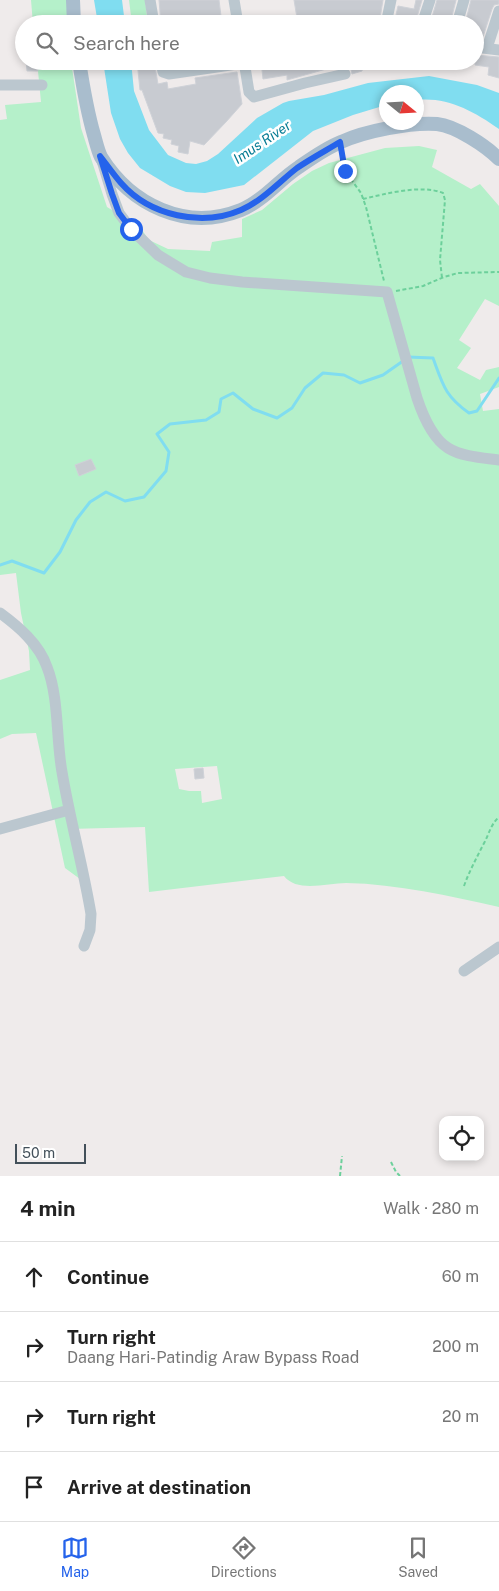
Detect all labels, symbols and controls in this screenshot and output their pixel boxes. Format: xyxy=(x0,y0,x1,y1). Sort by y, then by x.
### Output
search box xyxy=(15,15,484,70)
icon: search xyxy=(33,29,61,57)
text: Search here xyxy=(73,32,180,54)
north arrow xyxy=(379,85,424,130)
water label: Imus River xyxy=(230,117,294,167)
route end xyxy=(334,160,357,183)
route start xyxy=(120,218,143,241)
map controls xyxy=(439,1116,484,1161)
button: locate xyxy=(439,1116,484,1161)
scale bar xyxy=(15,1141,86,1164)
text: 50 m xyxy=(22,1145,55,1161)
text: 4 min xyxy=(20,1196,75,1221)
text: Walk · 280 m xyxy=(383,1199,479,1218)
icon: ahead xyxy=(20,1263,48,1291)
text: Continue xyxy=(67,1266,149,1288)
text: 60 m xyxy=(442,1267,479,1286)
text: Turn right xyxy=(67,1326,156,1348)
icon: right xyxy=(20,1333,48,1361)
text: 200 m xyxy=(432,1337,479,1356)
text: Daang Hari-Patindig Araw Bypass Road xyxy=(67,1348,359,1367)
icon: right xyxy=(20,1403,48,1431)
text: Turn right xyxy=(67,1406,156,1428)
text: 20 m xyxy=(442,1407,479,1426)
icon: arrive xyxy=(20,1473,48,1501)
text: Arrive at destination xyxy=(67,1476,251,1498)
tab: Map xyxy=(61,1534,89,1580)
tab: Directions xyxy=(211,1534,277,1580)
tab: Saved xyxy=(398,1534,438,1580)

